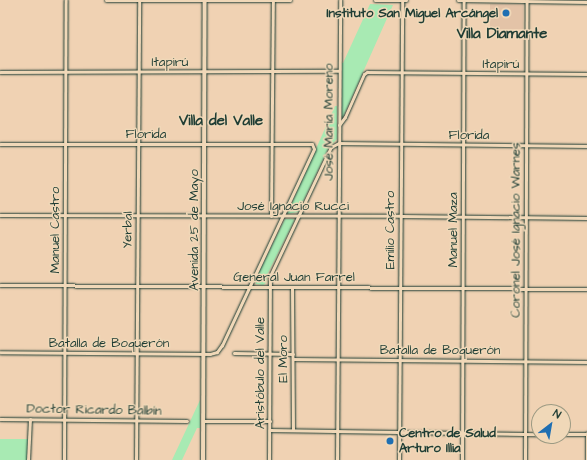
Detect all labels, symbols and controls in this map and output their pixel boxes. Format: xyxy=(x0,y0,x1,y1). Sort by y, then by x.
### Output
place label: Instituto San Miguel Arcángel xyxy=(327,5,498,21)
marker: Instituto San Miguel Arcángel xyxy=(501,8,511,18)
district label: Villa Diamante xyxy=(457,25,547,43)
street label: Itapirú xyxy=(152,54,188,70)
street label: Itapirú xyxy=(483,56,519,72)
street label: José María Moreno xyxy=(321,63,337,181)
district label: Villa del Valle xyxy=(179,112,263,130)
street label: Florida xyxy=(126,126,166,142)
street label: Florida xyxy=(449,127,489,143)
street label: Coronel José Ignacio Warnes xyxy=(508,142,524,318)
street label: Avenida 25 de Mayo xyxy=(186,169,202,291)
street label: Manuel Castro xyxy=(47,187,63,273)
street label: Emilio Castro xyxy=(382,191,398,269)
street label: Manuel Maza xyxy=(445,192,461,268)
street label: José Ignacio Rucci xyxy=(237,198,349,214)
street label: Yerbal xyxy=(120,211,136,249)
street label: General Juan Farrel xyxy=(233,269,355,285)
street label: Aristóbulo del Valle xyxy=(252,317,268,429)
street label: Batalla de Boquerón xyxy=(49,335,169,351)
street label: El Moro xyxy=(275,335,291,383)
street label: Batalla de Boquerón xyxy=(380,342,500,358)
street label: Doctor Ricardo Balbín xyxy=(26,401,162,419)
north arrow xyxy=(531,404,571,444)
text: N xyxy=(550,406,564,422)
place label: Centro de Salud Arturo Illia xyxy=(399,426,496,457)
marker: Centro de Salud Arturo Illia xyxy=(384,435,396,447)

